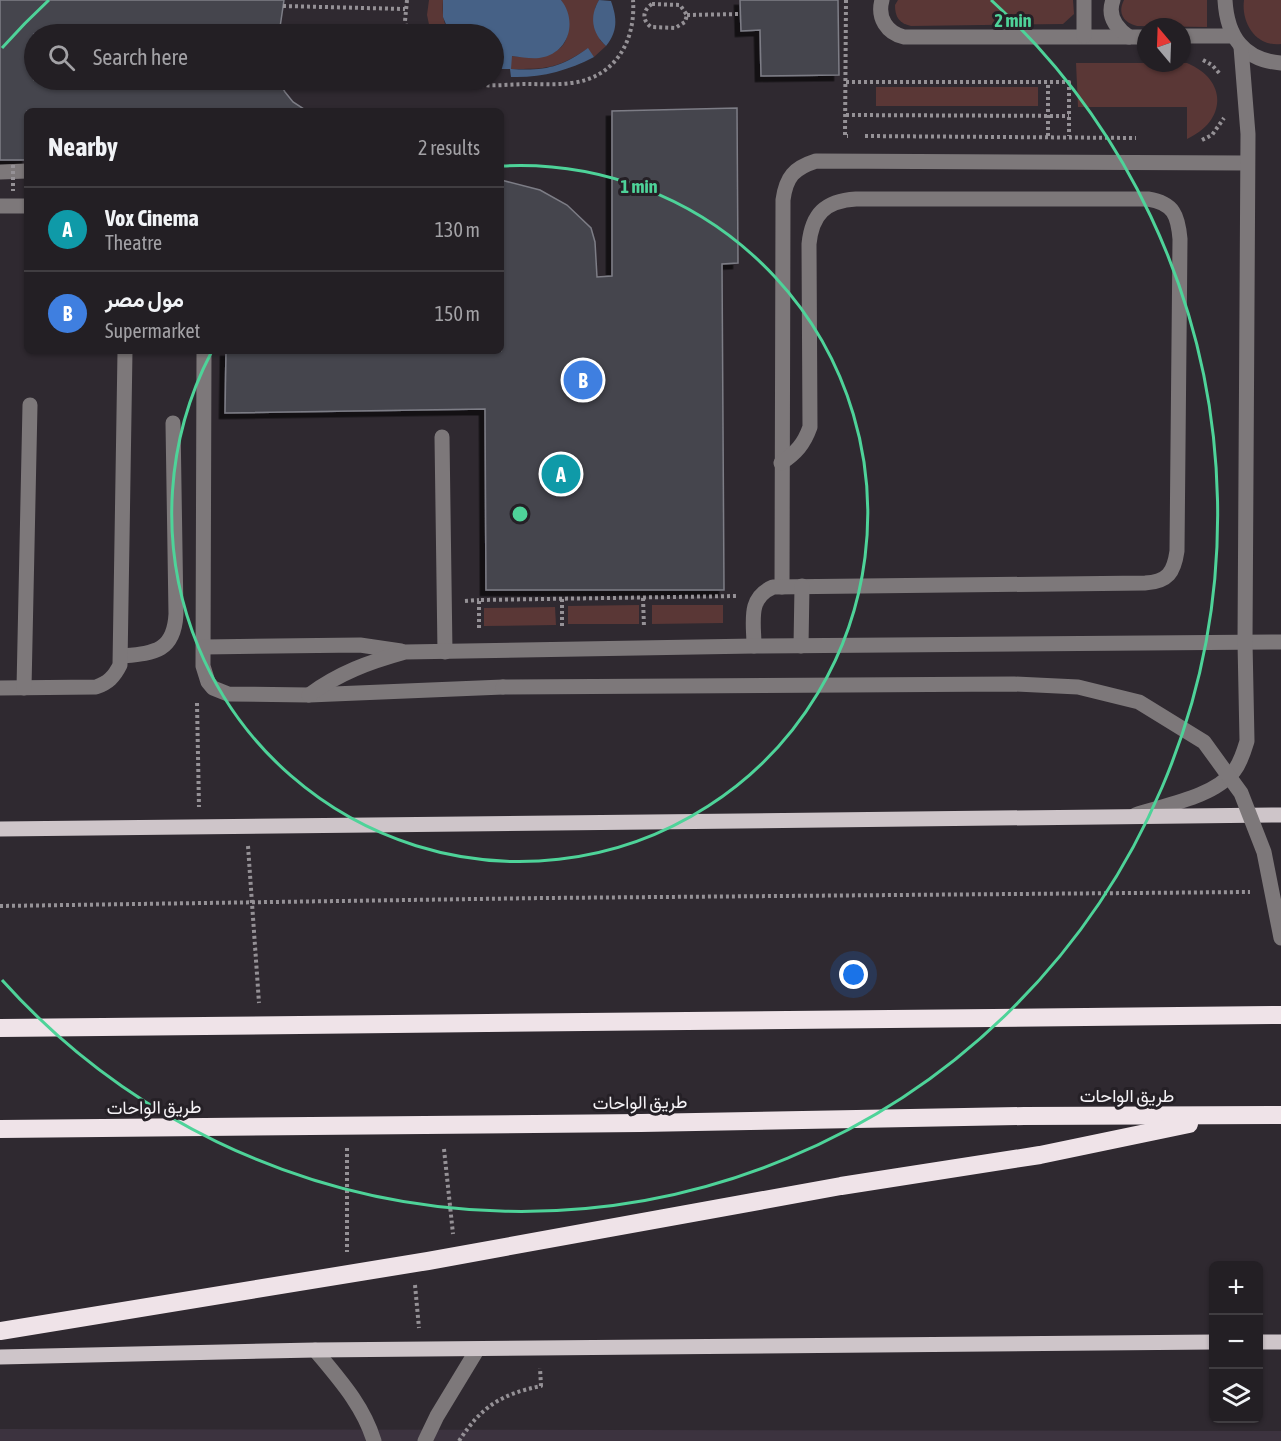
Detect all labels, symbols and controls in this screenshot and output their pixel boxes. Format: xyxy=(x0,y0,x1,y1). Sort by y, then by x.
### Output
text: 2 min xyxy=(995,10,1032,31)
north arrow xyxy=(1137,18,1191,72)
search box xyxy=(24,24,504,90)
icon: search xyxy=(45,41,78,74)
text: Search here xyxy=(93,44,188,70)
text: Nearby xyxy=(48,132,118,162)
text: 2 results xyxy=(418,136,480,159)
text: 1 min xyxy=(621,176,658,197)
text: Vox Cinema xyxy=(105,205,199,231)
text: A xyxy=(63,218,72,241)
text: 130 m xyxy=(435,218,480,241)
text: Theatre xyxy=(105,231,162,254)
text: مول مصر xyxy=(105,286,184,312)
text: B xyxy=(63,302,72,325)
text: 150 m xyxy=(435,302,480,325)
text: Supermarket xyxy=(105,319,200,342)
pin: B xyxy=(564,358,602,403)
pin: A xyxy=(542,452,580,496)
centre of rings xyxy=(510,504,530,524)
your location xyxy=(839,960,868,989)
street label: طريق الواحات xyxy=(1080,1085,1174,1107)
street label: طريق الواحات xyxy=(592,1091,688,1114)
street label: طريق الواحات xyxy=(106,1096,202,1119)
map controls xyxy=(1209,1261,1263,1423)
button: + xyxy=(1209,1261,1263,1315)
button: − xyxy=(1209,1315,1263,1369)
button: layers xyxy=(1209,1369,1263,1423)

